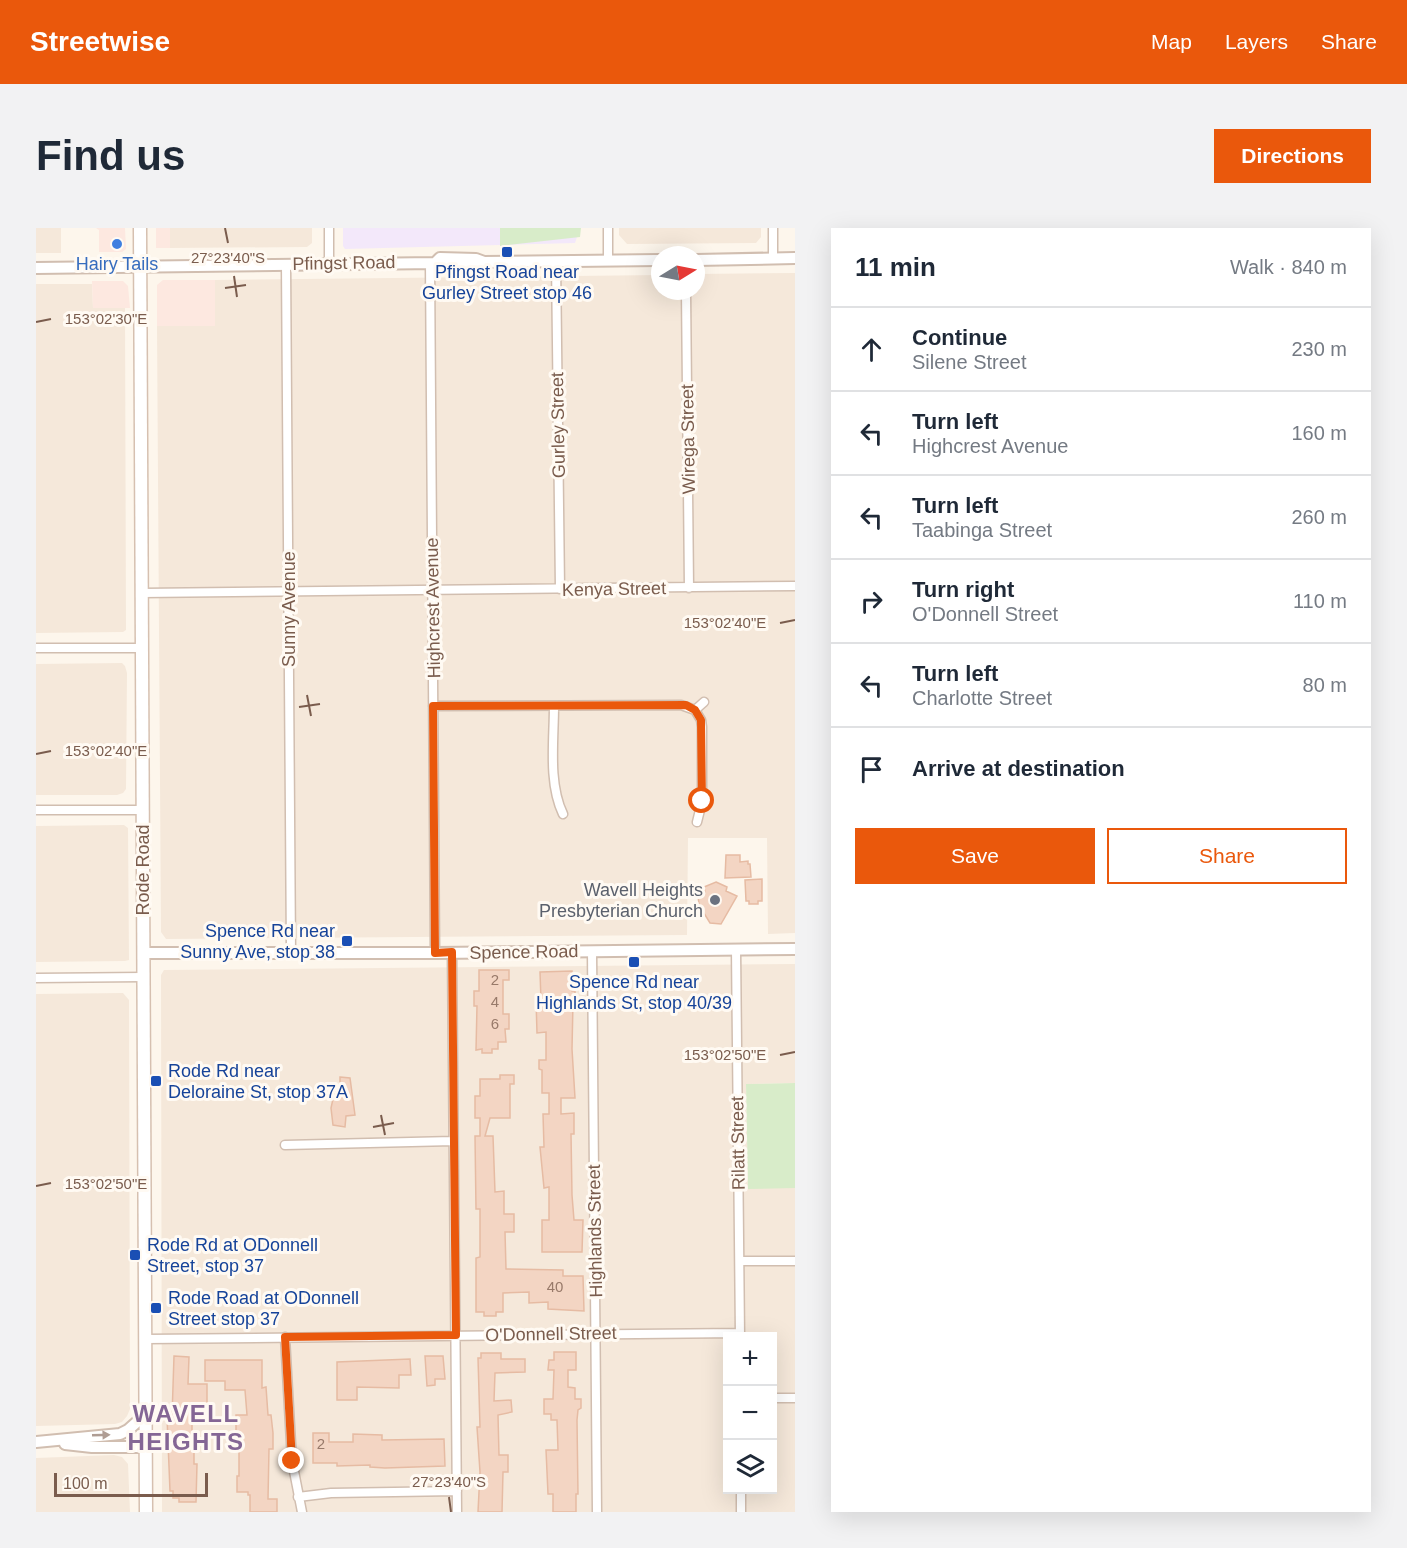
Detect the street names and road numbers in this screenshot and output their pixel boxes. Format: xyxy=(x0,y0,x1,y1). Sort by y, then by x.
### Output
street label: Pfingst Road xyxy=(292,252,396,274)
street label: Gurley Street xyxy=(547,372,569,478)
street label: Wirega Street xyxy=(677,384,699,494)
street label: Highcrest Avenue xyxy=(422,537,444,679)
street label: Sunny Avenue xyxy=(279,551,299,667)
street label: Kenya Street xyxy=(562,578,666,600)
street label: Rode Road xyxy=(133,824,153,916)
street label: Spence Road xyxy=(469,941,579,963)
street label: Rilatt Street xyxy=(727,1096,749,1190)
street label: Highlands Street xyxy=(584,1164,606,1298)
street label: O'Donnell Street xyxy=(485,1323,617,1345)

